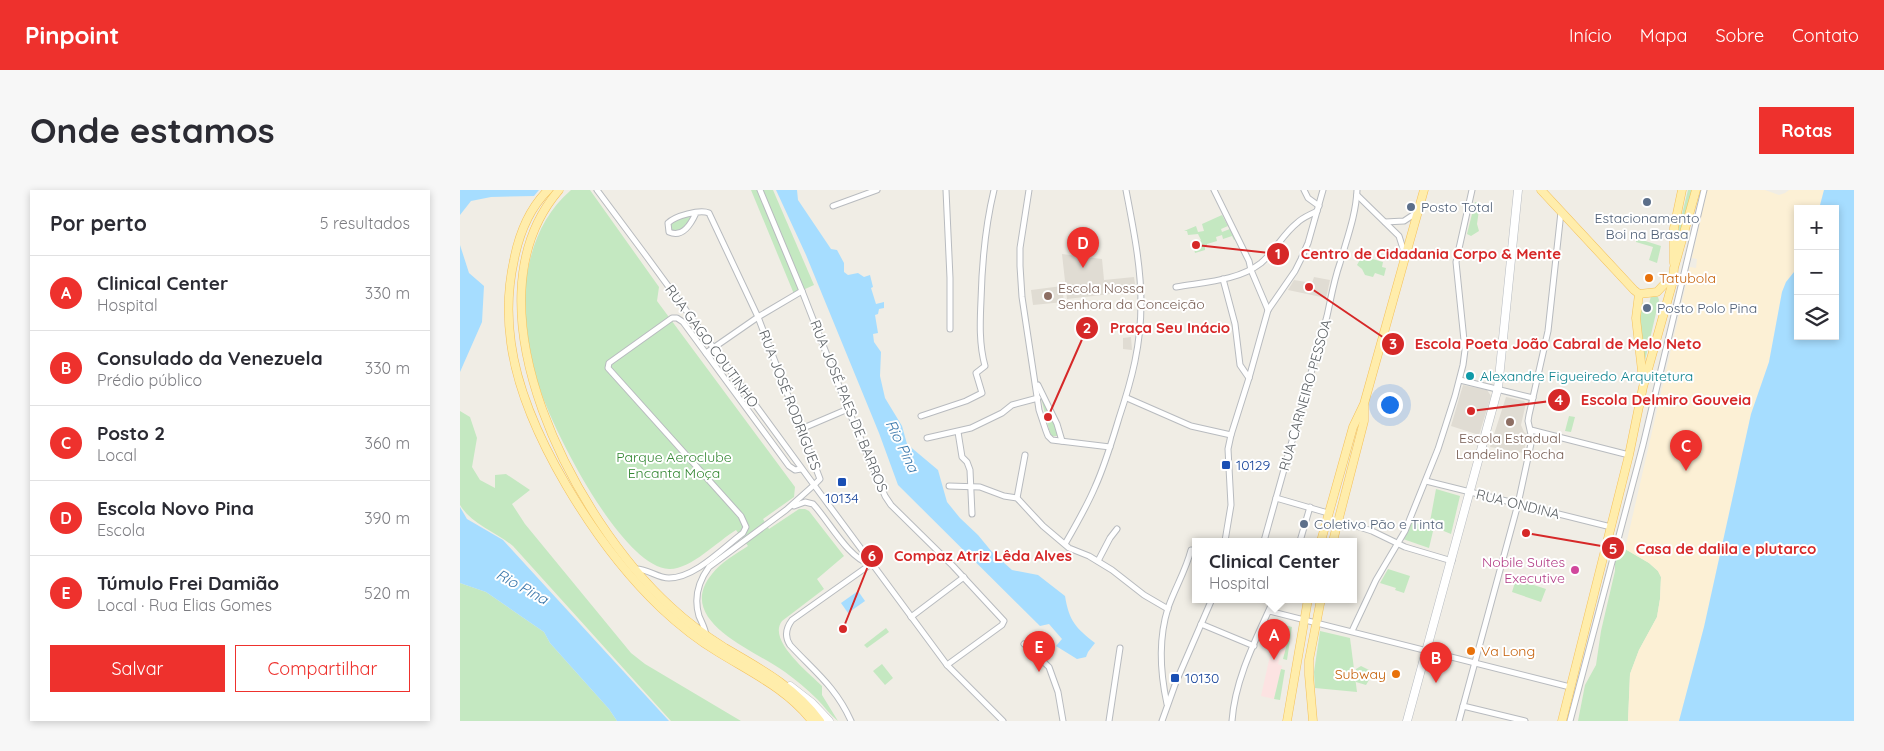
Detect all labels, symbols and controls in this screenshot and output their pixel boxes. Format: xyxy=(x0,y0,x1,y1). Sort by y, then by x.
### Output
text: Pinpoint xyxy=(25,20,119,50)
text: Início xyxy=(1569,24,1612,47)
text: Mapa xyxy=(1640,24,1687,47)
text: Sobre xyxy=(1715,24,1764,47)
text: Contato xyxy=(1792,24,1859,47)
button: Rotas xyxy=(1759,107,1854,154)
text: Onde estamos xyxy=(30,108,275,152)
marker: Estacionamento Boi na Brasa xyxy=(1641,196,1653,208)
place label: Posto Total xyxy=(1421,198,1493,216)
marker: Posto Total xyxy=(1405,201,1417,213)
map controls xyxy=(1794,205,1839,340)
button: + xyxy=(1794,205,1839,250)
place label: Estacionamento Boi na Brasa xyxy=(1595,209,1699,243)
text: Por perto xyxy=(50,210,147,236)
text: 5 resultados xyxy=(320,213,410,233)
pin: D xyxy=(1067,227,1099,268)
callout: Centro de Cidadania Corpo & Mente xyxy=(1266,239,1571,269)
text: 1 xyxy=(1275,244,1281,263)
text: Centro de Cidadania Corpo & Mente xyxy=(1301,244,1561,263)
button: − xyxy=(1794,250,1839,295)
place label: Tatubola xyxy=(1659,269,1716,287)
text: Clinical Center xyxy=(97,271,228,295)
marker: Tatubola xyxy=(1643,272,1655,284)
place label: Escola Nossa Senhora da Conceição xyxy=(1058,279,1205,313)
street label: RUA GAGO COUTINHO xyxy=(661,281,763,411)
text: A xyxy=(61,283,71,303)
text: 330 m xyxy=(365,283,410,303)
marker: Escola Nossa Senhora da Conceição xyxy=(1042,290,1054,302)
text: Hospital xyxy=(97,295,158,315)
button: layers xyxy=(1794,295,1839,340)
place label: Posto Polo Pina xyxy=(1657,299,1757,317)
marker: Posto Polo Pina xyxy=(1641,302,1653,314)
callout: Praça Seu Inácio xyxy=(1075,313,1240,343)
street label: RUA JOSÉ PAES DE BARROS xyxy=(806,317,892,495)
street label: RUA CARNEIRO PESSOA xyxy=(1275,317,1335,473)
text: 2 xyxy=(1083,318,1091,337)
text: Praça Seu Inácio xyxy=(1110,318,1230,337)
street label: RUA JOSÉ RODRIGUES xyxy=(755,327,825,473)
callout: Escola Poeta João Cabral de Melo Neto xyxy=(1380,329,1712,359)
text: 3 xyxy=(1389,334,1397,353)
text: Escola Poeta João Cabral de Melo Neto xyxy=(1415,334,1701,353)
text: Consulado da Venezuela xyxy=(97,346,323,370)
text: B xyxy=(61,358,71,378)
text: 330 m xyxy=(365,358,410,378)
place label: Alexandre Figueiredo Arquitetura xyxy=(1480,367,1693,385)
text: Prédio público xyxy=(97,370,202,390)
marker: Alexandre Figueiredo Arquitetura xyxy=(1464,370,1476,382)
callout: Escola Delmiro Gouveia xyxy=(1546,385,1761,415)
text: 4 xyxy=(1555,390,1564,409)
text: Escola Delmiro Gouveia xyxy=(1581,390,1751,409)
your location xyxy=(1377,392,1403,418)
water label: Rio Pina xyxy=(882,416,924,476)
marker: Escola Estadual Landelino Rocha xyxy=(1504,416,1516,428)
text: Posto 2 xyxy=(97,421,165,445)
place label: Escola Estadual Landelino Rocha xyxy=(1456,429,1564,463)
pin: C xyxy=(1670,430,1702,471)
text: C xyxy=(61,433,71,453)
text: 360 m xyxy=(365,433,410,453)
text: Local xyxy=(97,445,137,465)
park label: Parque Aeroclube Encanta Moça xyxy=(616,448,732,482)
place label: 10129 xyxy=(1236,456,1270,474)
marker: 10129 xyxy=(1220,459,1232,471)
marker: 10134 xyxy=(836,476,848,488)
street label: RUA ONDINA xyxy=(1474,485,1562,523)
place label: 10134 xyxy=(825,489,859,507)
text: Escola Novo Pina xyxy=(97,496,254,520)
text: D xyxy=(60,508,72,528)
text: 390 m xyxy=(364,508,410,528)
place label: Coletivo Pão e Tinta xyxy=(1314,515,1444,533)
marker: Coletivo Pão e Tinta xyxy=(1298,518,1310,530)
text: Escola xyxy=(97,520,145,540)
callout: Casa de dalila e plutarco xyxy=(1601,533,1826,563)
popup xyxy=(1192,538,1357,603)
text: 5 xyxy=(1609,539,1617,558)
text: Casa de dalila e plutarco xyxy=(1636,539,1816,558)
callout: Compaz Atriz Lêda Alves xyxy=(859,541,1082,571)
text: 6 xyxy=(868,546,876,565)
text: Compaz Atriz Lêda Alves xyxy=(894,546,1072,565)
text: Clinical Center xyxy=(1209,549,1340,573)
place label: Nobile Suítes Executive xyxy=(1482,553,1565,587)
marker: Nobile Suítes Executive xyxy=(1569,564,1581,576)
water label: Rio Pina xyxy=(493,565,552,609)
text: Túmulo Frei Damião xyxy=(97,571,279,595)
text: Hospital xyxy=(1209,573,1270,593)
text: E xyxy=(61,583,71,603)
text: 520 m xyxy=(364,583,410,603)
text: Local · Rua Elias Gomes xyxy=(97,595,272,615)
pin: A xyxy=(1258,619,1290,660)
pin: E xyxy=(1023,631,1055,672)
pin: B xyxy=(1420,642,1452,683)
place label: Va Long xyxy=(1481,642,1535,660)
button: Salvar xyxy=(50,645,225,692)
button: Compartilhar xyxy=(235,645,410,692)
marker: Va Long xyxy=(1465,645,1477,657)
place label: Subway xyxy=(1335,665,1386,683)
marker: Subway xyxy=(1390,668,1402,680)
place label: 10130 xyxy=(1185,669,1219,687)
marker: 10130 xyxy=(1169,672,1181,684)

